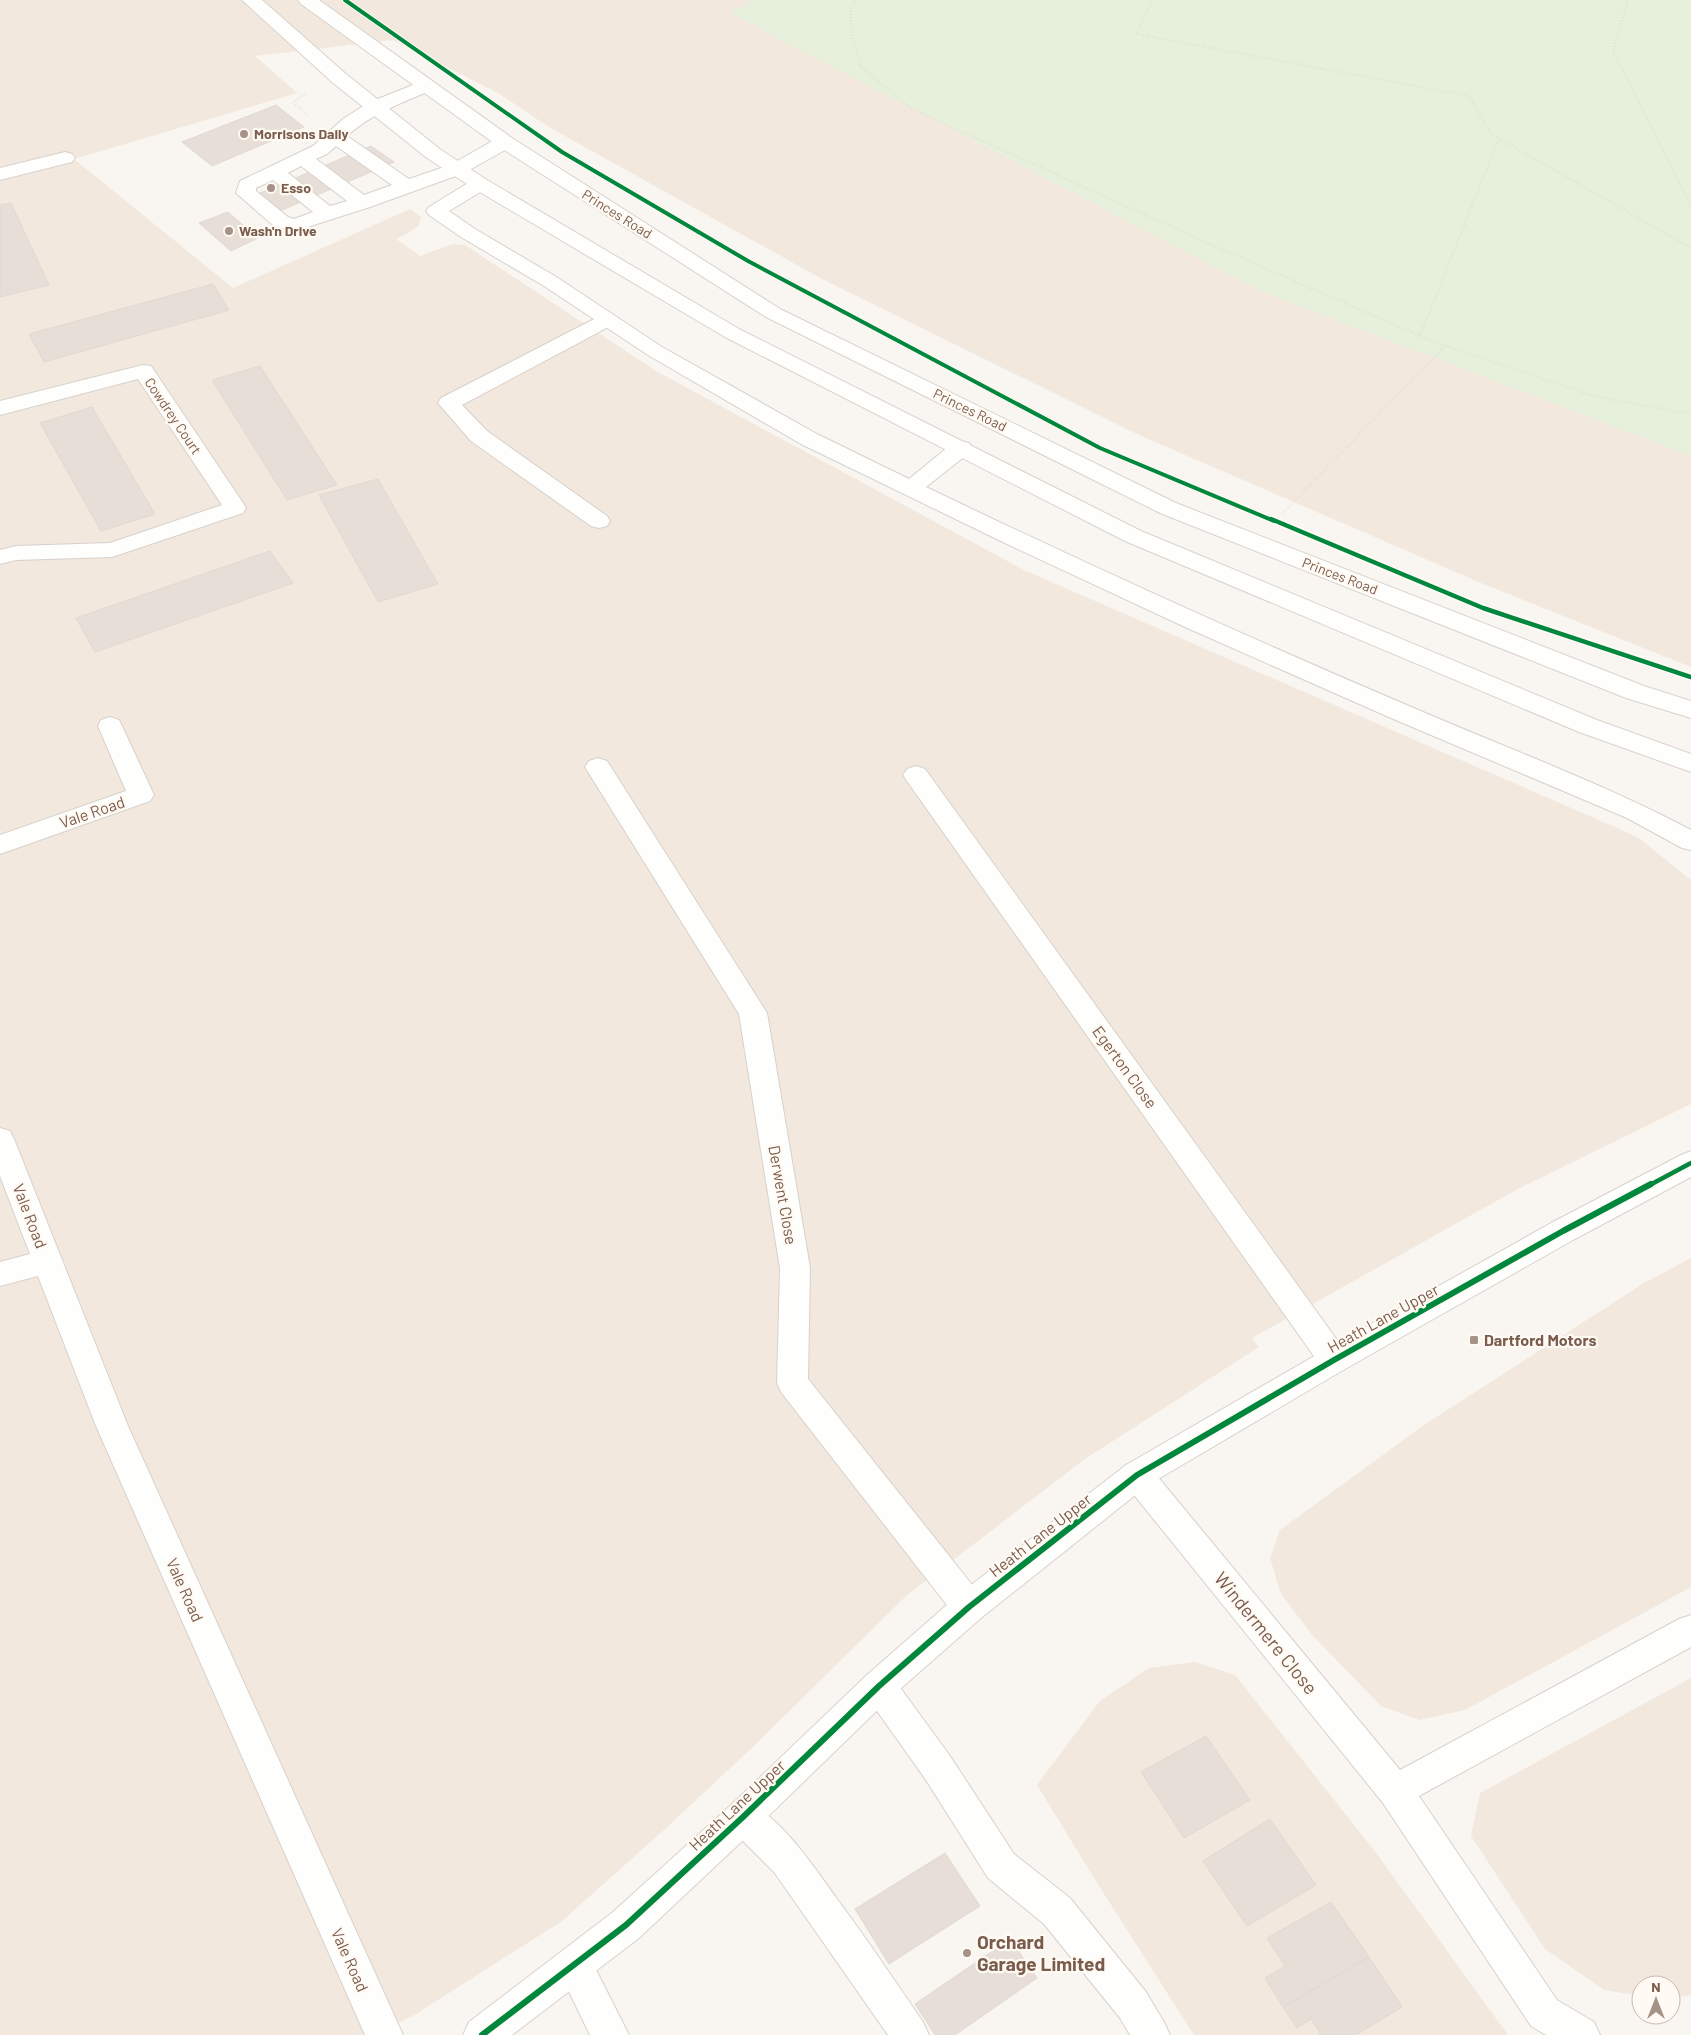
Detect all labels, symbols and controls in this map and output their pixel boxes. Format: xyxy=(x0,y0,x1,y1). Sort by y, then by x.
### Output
place label: Morrisons Daily xyxy=(254,125,348,142)
marker: Morrisons Daily xyxy=(238,128,250,140)
place label: Esso xyxy=(281,179,311,196)
marker: Esso xyxy=(265,182,277,194)
street label: Princes Road xyxy=(579,185,655,242)
place label: Wash'n Drive xyxy=(239,222,317,239)
marker: Wash'n Drive xyxy=(223,225,235,237)
street label: Cowdrey Court xyxy=(142,374,205,457)
street label: Princes Road xyxy=(931,384,1010,435)
street label: Princes Road xyxy=(1300,553,1380,598)
street label: Vale Road xyxy=(57,792,127,832)
street label: Egerton Close xyxy=(1089,1022,1162,1112)
street label: Derwent Close xyxy=(765,1144,802,1246)
street label: Vale Road xyxy=(9,1181,51,1251)
street label: Heath Lane Upper xyxy=(1324,1279,1442,1356)
place label: Dartford Motors xyxy=(1484,1330,1596,1349)
marker: Dartford Motors xyxy=(1468,1334,1480,1346)
street label: Heath Lane Upper xyxy=(985,1489,1095,1580)
street label: Vale Road xyxy=(163,1555,208,1625)
street label: Windermere Close xyxy=(1210,1567,1323,1699)
street label: Heath Lane Upper xyxy=(685,1755,789,1854)
street label: Vale Road xyxy=(328,1925,373,1995)
place label: Orchard Garage Limited xyxy=(977,1930,1105,1975)
marker: Orchard Garage Limited xyxy=(961,1947,973,1959)
north arrow xyxy=(1631,1975,1681,2025)
text: N xyxy=(1651,1978,1661,1995)

